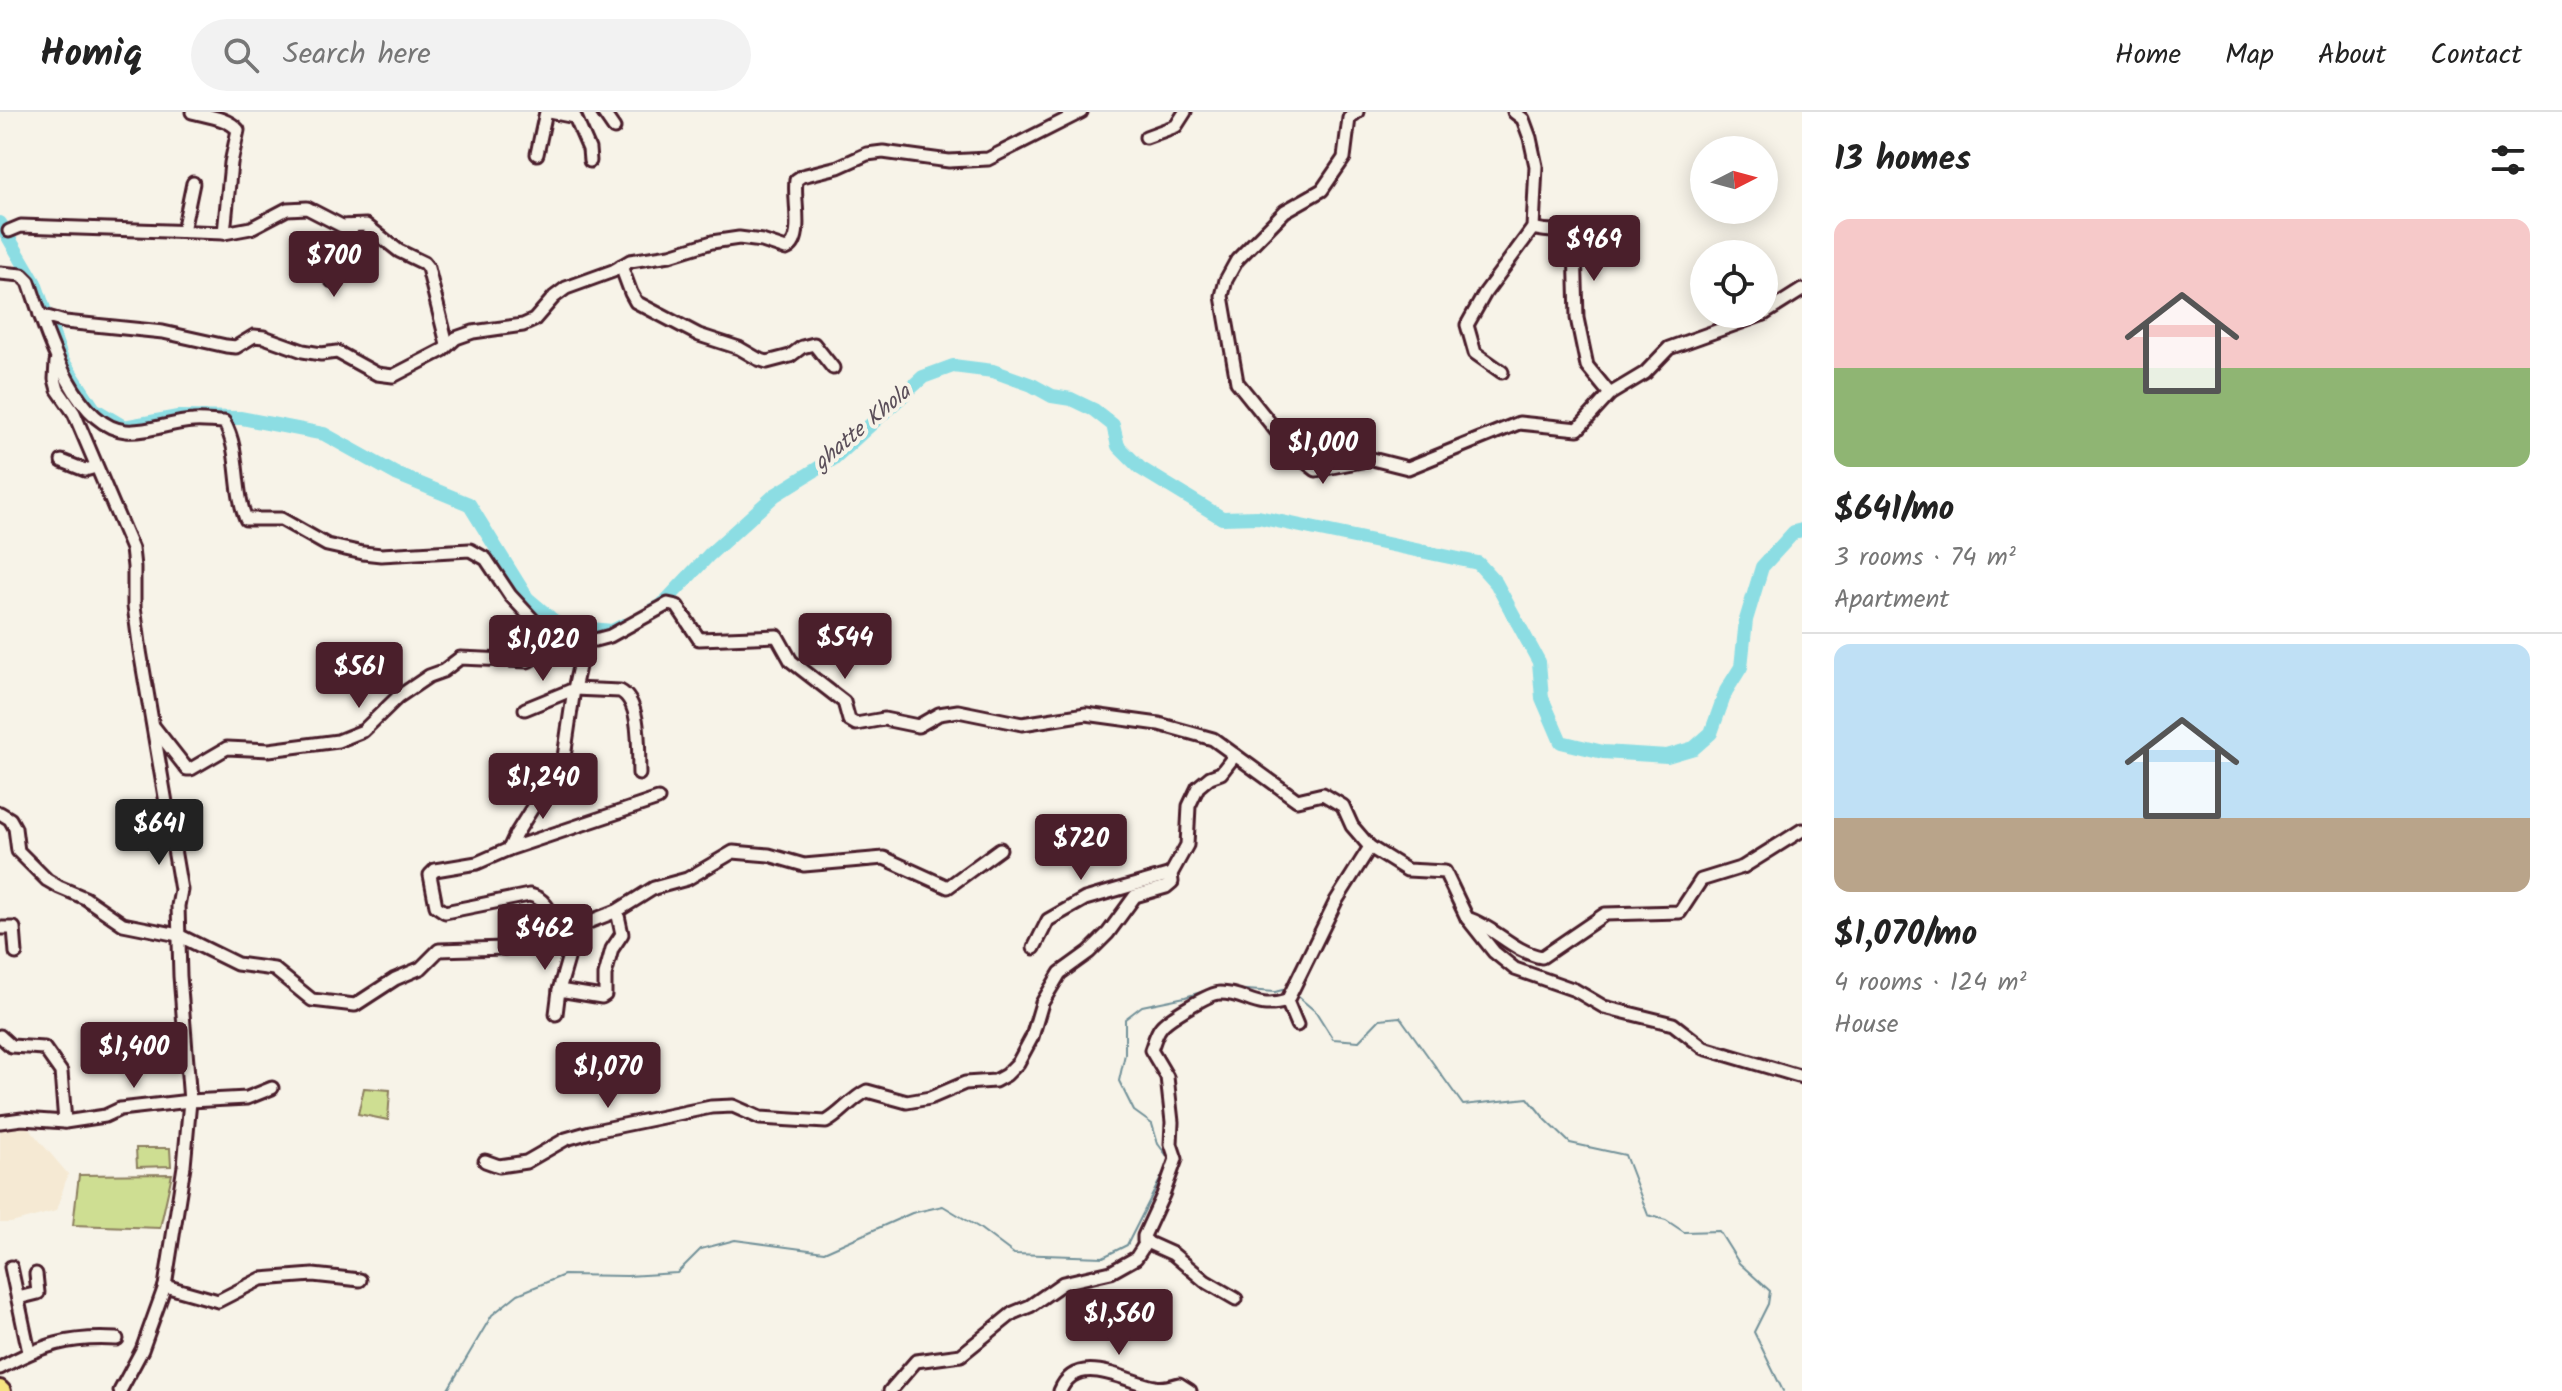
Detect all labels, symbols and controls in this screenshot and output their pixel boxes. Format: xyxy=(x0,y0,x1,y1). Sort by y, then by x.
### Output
search box xyxy=(191,19,751,91)
text: Homiq xyxy=(40,25,143,85)
text: Search here xyxy=(283,31,431,79)
icon: search xyxy=(219,33,263,77)
text: Home xyxy=(2115,33,2181,78)
text: Map xyxy=(2225,33,2274,78)
text: About xyxy=(2318,33,2386,78)
text: Contact xyxy=(2430,33,2522,78)
text: 13 homes xyxy=(1834,133,1971,187)
north arrow xyxy=(1690,136,1778,224)
map controls xyxy=(1690,136,1778,328)
icon: filters xyxy=(2486,138,2530,182)
pin: $969 xyxy=(1547,215,1641,283)
text: $969 xyxy=(1566,220,1622,262)
pin: $700 xyxy=(287,231,381,299)
text: $700 xyxy=(307,236,361,278)
button: locate xyxy=(1690,240,1778,328)
icon: home xyxy=(2110,271,2254,415)
water label: ghatte Khola xyxy=(805,375,921,481)
pin: $1,000 xyxy=(1258,418,1388,486)
text: $1,000 xyxy=(1288,423,1358,465)
text: $641/mo xyxy=(1834,483,1954,537)
text: 3 rooms · 74 m² xyxy=(1834,537,2016,579)
text: Apartment xyxy=(1834,579,1949,621)
pin: $544 xyxy=(798,613,892,681)
pin: $1,020 xyxy=(478,615,608,683)
text: $544 xyxy=(817,618,873,660)
text: $1,020 xyxy=(507,620,579,662)
pin: $561 xyxy=(312,642,406,710)
text: $561 xyxy=(334,647,384,689)
icon: home xyxy=(2110,696,2254,840)
pin: $1,240 xyxy=(478,753,608,821)
text: $1,240 xyxy=(507,758,579,800)
pin: $641 xyxy=(112,799,206,867)
text: $641 xyxy=(133,804,185,846)
pin: $720 xyxy=(1034,814,1128,882)
text: $720 xyxy=(1053,819,1109,861)
pin: $462 xyxy=(498,904,592,972)
text: $1,070/mo xyxy=(1834,908,1977,962)
text: $462 xyxy=(516,909,574,951)
text: 4 rooms · 124 m² xyxy=(1834,962,2026,1004)
text: House xyxy=(1834,1004,1898,1046)
pin: $1,400 xyxy=(69,1022,199,1090)
text: $1,400 xyxy=(99,1027,169,1069)
pin: $1,070 xyxy=(543,1042,673,1110)
text: $1,070 xyxy=(573,1047,643,1089)
pin: $1,560 xyxy=(1054,1289,1184,1357)
text: $1,560 xyxy=(1084,1294,1154,1336)

